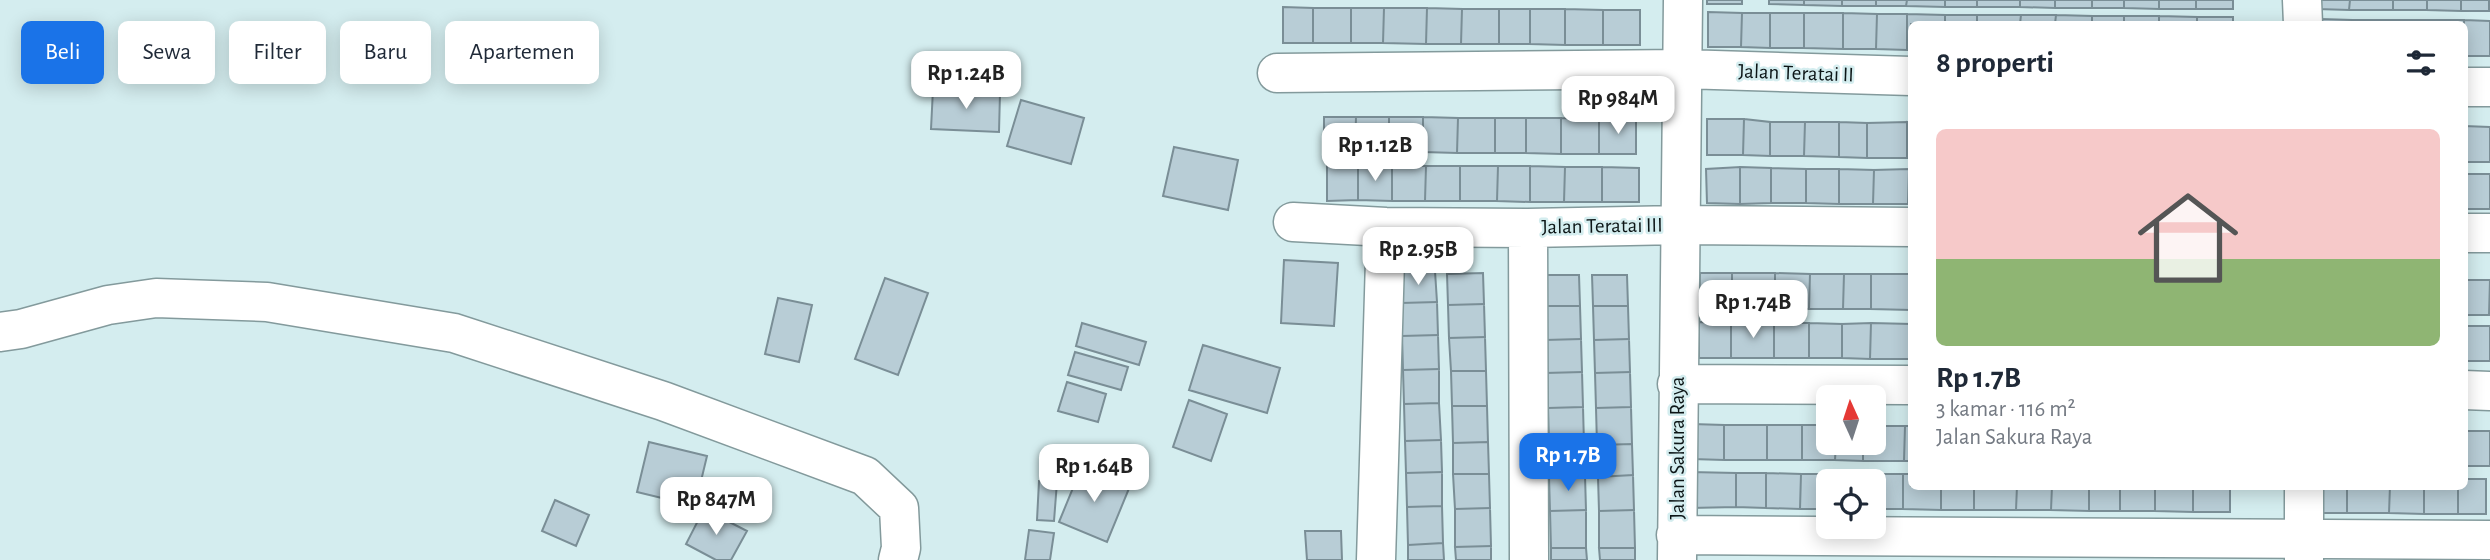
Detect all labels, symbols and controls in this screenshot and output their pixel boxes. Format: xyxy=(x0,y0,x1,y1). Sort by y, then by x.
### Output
chip: Beli xyxy=(21,21,104,84)
chip: Sewa xyxy=(118,21,215,84)
chip: Filter xyxy=(229,21,326,84)
chip: Baru xyxy=(340,21,431,84)
chip: Apartemen xyxy=(445,21,599,84)
icon: filters xyxy=(2402,44,2440,82)
text: 8 properti xyxy=(1936,48,2054,78)
pin: Rp 1.24B xyxy=(894,52,1038,111)
street label: Jalan Teratai II xyxy=(1738,60,1854,86)
text: Rp 1.24B xyxy=(927,62,1005,85)
pin: Rp 984M xyxy=(1553,76,1683,136)
text: Rp 984M xyxy=(1578,87,1658,110)
pin: Rp 1.12B xyxy=(1303,124,1447,183)
text: Rp 1.12B xyxy=(1338,134,1412,157)
icon: home xyxy=(2125,175,2251,301)
street label: Jalan Teratai III xyxy=(1541,214,1663,238)
pin: Rp 2.95B xyxy=(1346,228,1490,287)
text: Rp 2.95B xyxy=(1379,238,1457,261)
pin: Rp 1.74B xyxy=(1681,280,1825,340)
text: Rp 1.74B xyxy=(1715,291,1791,314)
text: Rp 1.7B xyxy=(1936,363,2021,393)
street label: Jalan Sakura Raya xyxy=(1667,376,1688,519)
north arrow xyxy=(1816,385,1886,455)
map controls xyxy=(1816,385,1886,539)
text: 3 kamar · 116 m² xyxy=(1936,398,2076,421)
text: Jalan Sakura Raya xyxy=(1936,426,2092,449)
pin: Rp 1.7B xyxy=(1503,434,1633,493)
pin: Rp 1.64B xyxy=(1022,444,1166,504)
text: Rp 1.7B xyxy=(1535,444,1601,467)
text: Rp 1.64B xyxy=(1055,455,1133,478)
button: locate xyxy=(1816,469,1886,539)
pin: Rp 847M xyxy=(651,477,781,537)
text: Rp 847M xyxy=(676,488,756,511)

